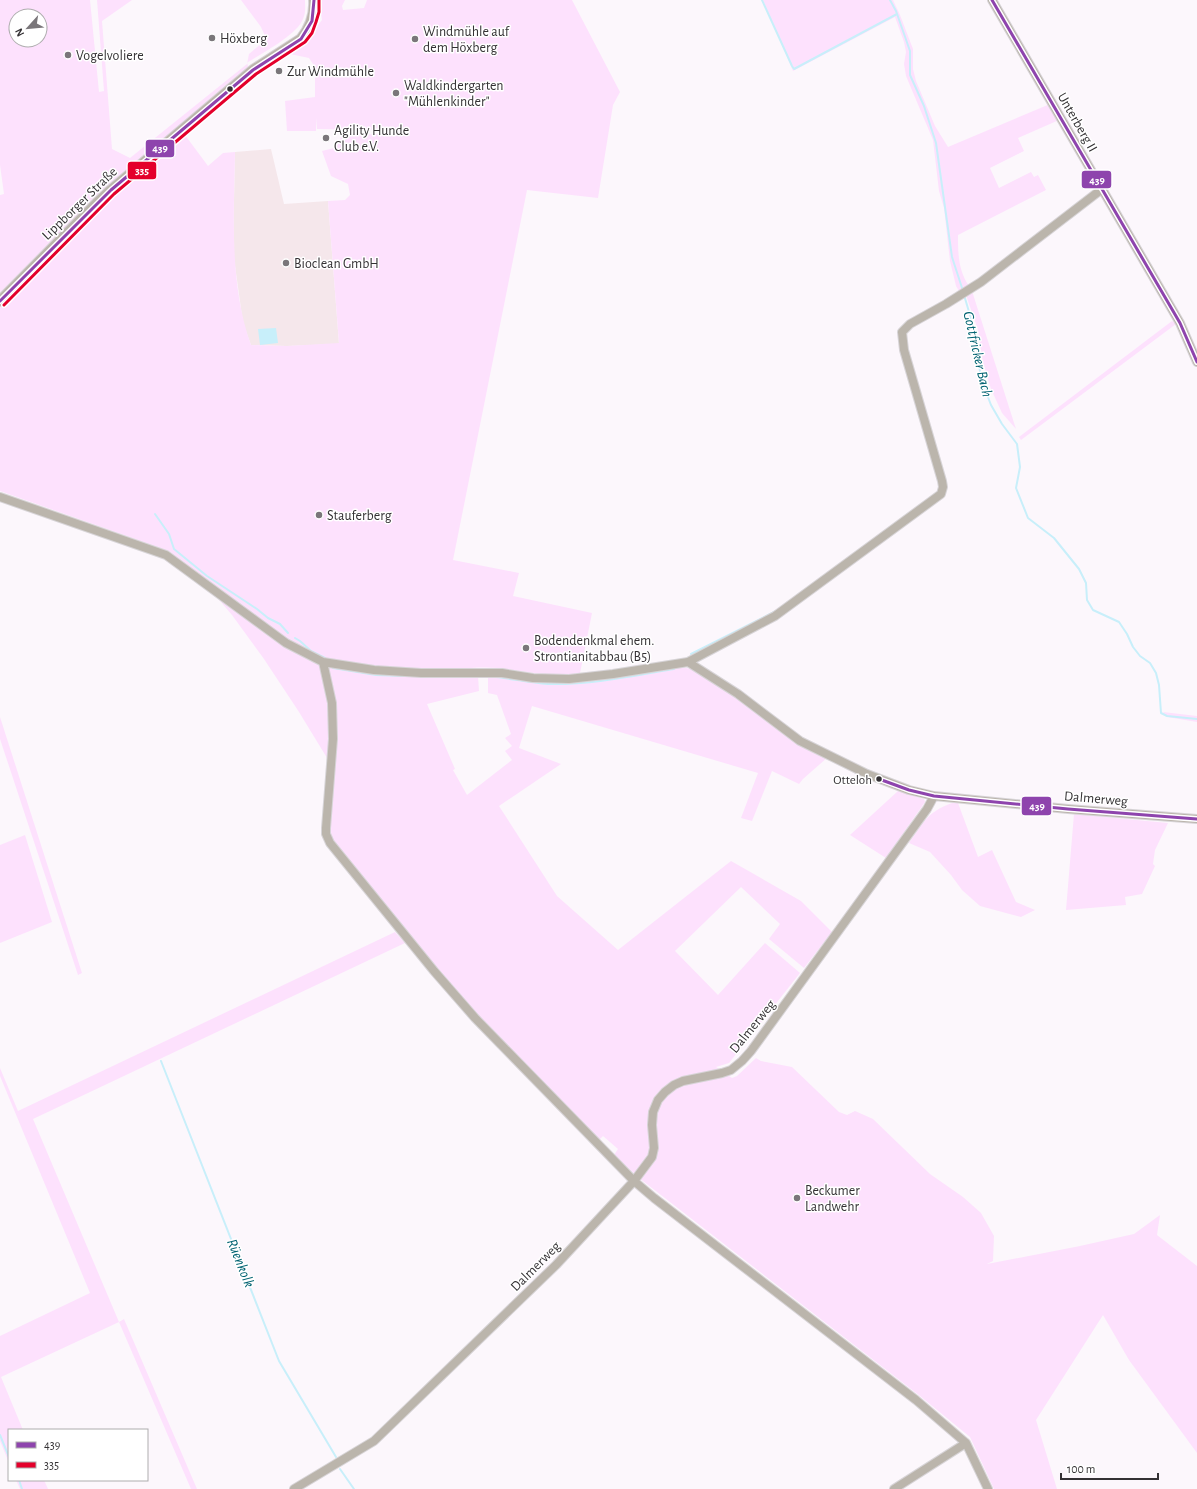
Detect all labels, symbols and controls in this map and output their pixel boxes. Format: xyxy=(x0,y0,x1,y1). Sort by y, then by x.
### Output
north arrow xyxy=(8,8,48,48)
place label: Windmühle auf dem Höxberg xyxy=(423,25,510,55)
text: N xyxy=(13,26,26,38)
place label: Höxberg xyxy=(220,32,267,46)
marker: Höxberg xyxy=(207,33,217,43)
marker: Windmühle auf dem Höxberg xyxy=(410,34,420,44)
place label: Vogelvoliere xyxy=(76,49,144,63)
marker: Vogelvoliere xyxy=(63,50,73,60)
place label: Zur Windmühle xyxy=(287,65,374,79)
marker: Zur Windmühle xyxy=(274,66,284,76)
place label: Waldkindergarten "Mühlenkinder" xyxy=(404,79,504,109)
unlabelled marker xyxy=(225,84,235,94)
marker: Waldkindergarten "Mühlenkinder" xyxy=(391,88,401,98)
street label: Unterberg II xyxy=(1055,91,1100,154)
place label: Agility Hunde Club e.V. xyxy=(334,124,409,154)
marker: Agility Hunde Club e.V. xyxy=(321,133,331,143)
line badge: 439 xyxy=(145,139,175,158)
text: 439 xyxy=(152,143,168,154)
line badge: 335 xyxy=(127,161,157,180)
street label: Lippborger Straße xyxy=(40,165,120,243)
text: 335 xyxy=(135,165,149,176)
line badge: 439 xyxy=(1081,170,1112,189)
text: 439 xyxy=(1089,175,1105,186)
place label: Bioclean GmbH xyxy=(294,257,379,271)
marker: Bioclean GmbH xyxy=(281,258,291,268)
water label: Gottfricker Bach xyxy=(960,310,995,398)
place label: Stauferberg xyxy=(327,509,392,523)
marker: Stauferberg xyxy=(314,510,324,520)
place label: Bodendenkmal ehem. Strontianitabbau (B5) xyxy=(534,634,655,664)
marker: Bodendenkmal ehem. Strontianitabbau (B5) xyxy=(521,643,531,653)
place label: Otteloh xyxy=(833,774,872,787)
marker: Otteloh xyxy=(874,774,884,784)
street label: Dalmerweg xyxy=(1064,789,1128,809)
line badge: 439 xyxy=(1021,796,1052,816)
text: 439 xyxy=(1029,801,1045,812)
street label: Dalmerweg xyxy=(727,997,778,1056)
place label: Beckumer Landwehr xyxy=(805,1184,860,1214)
marker: Beckumer Landwehr xyxy=(792,1193,802,1203)
water label: Rüenkolk xyxy=(224,1237,257,1290)
street label: Dalmerweg xyxy=(508,1239,563,1294)
legend xyxy=(8,1429,148,1481)
text: 439 xyxy=(44,1439,61,1451)
scale bar xyxy=(1061,1455,1158,1481)
text: 335 xyxy=(44,1459,59,1471)
text: 100 m xyxy=(1067,1463,1095,1475)

